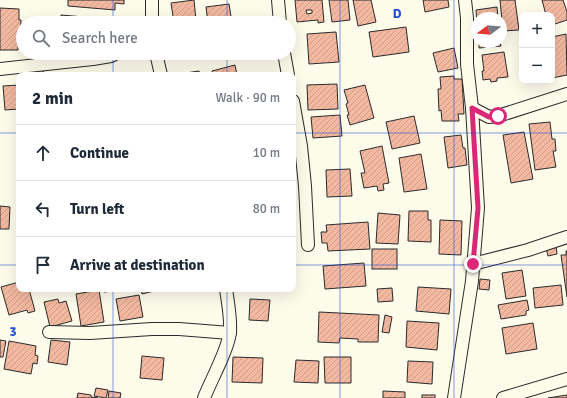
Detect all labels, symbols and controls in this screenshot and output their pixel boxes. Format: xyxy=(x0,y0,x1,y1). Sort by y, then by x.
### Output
text: D xyxy=(393,6,402,22)
north arrow xyxy=(471,12,507,48)
map controls xyxy=(519,12,555,84)
button: + xyxy=(519,12,555,48)
search box xyxy=(16,16,296,60)
icon: search xyxy=(30,27,52,49)
text: Search here xyxy=(62,29,138,47)
button: − xyxy=(519,48,555,84)
text: 2 min xyxy=(32,88,73,109)
text: Walk · 90 m xyxy=(216,90,280,106)
route start xyxy=(489,107,507,125)
icon: ahead xyxy=(32,142,54,164)
text: Continue xyxy=(70,144,129,162)
text: 10 m xyxy=(253,145,280,161)
icon: left xyxy=(32,198,54,220)
text: Turn left xyxy=(70,200,124,218)
text: 80 m xyxy=(253,201,280,217)
icon: arrive xyxy=(32,254,54,276)
route end xyxy=(464,255,482,273)
text: Arrive at destination xyxy=(70,256,205,274)
text: 3 xyxy=(9,324,17,340)

